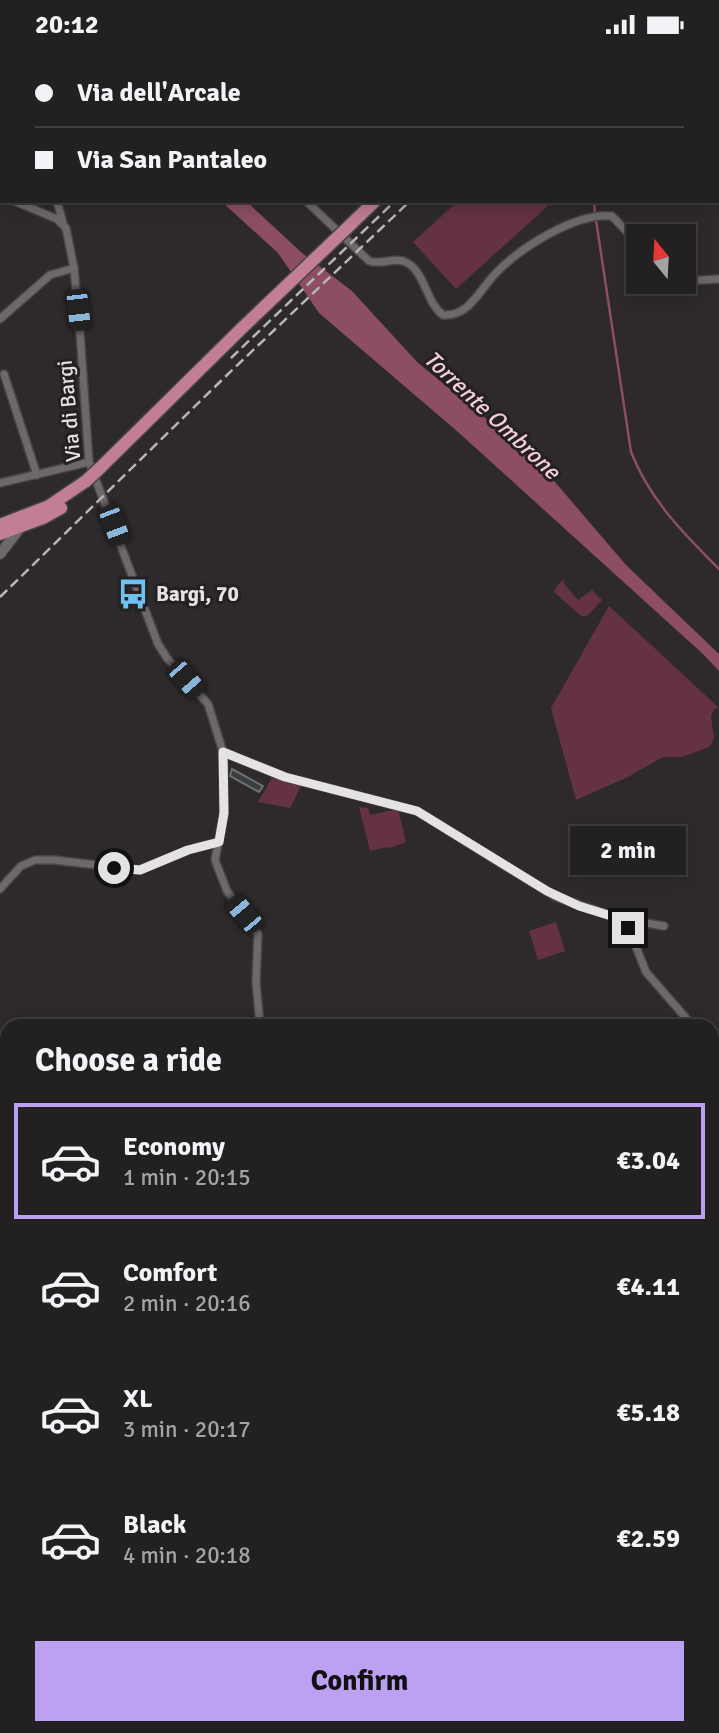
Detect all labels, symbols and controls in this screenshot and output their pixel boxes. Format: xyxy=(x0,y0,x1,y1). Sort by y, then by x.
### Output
text: 20:12 xyxy=(35,9,99,41)
text: Via dell'Arcale xyxy=(77,77,241,109)
text: Via San Pantaleo xyxy=(77,144,267,176)
north arrow xyxy=(626,224,696,294)
map controls xyxy=(626,224,696,294)
car xyxy=(66,288,91,332)
water label: Torrente Ombrone xyxy=(418,344,567,487)
street label: Via di Bargi xyxy=(52,359,86,463)
car xyxy=(97,502,132,548)
bus stop icon: Bargi, 70 xyxy=(116,577,150,611)
place label: Bargi, 70 xyxy=(156,581,239,607)
car xyxy=(165,656,208,702)
callout: 2 min xyxy=(570,827,686,875)
text: 2 min xyxy=(600,836,656,865)
route start xyxy=(98,852,130,884)
car xyxy=(223,891,266,937)
route end xyxy=(612,912,644,944)
text: Choose a ride xyxy=(35,1041,222,1080)
icon: car xyxy=(39,1130,102,1193)
text: Economy xyxy=(123,1131,225,1163)
text: €3.04 xyxy=(616,1145,680,1177)
text: 1 min · 20:15 xyxy=(123,1163,251,1192)
icon: car xyxy=(39,1256,102,1319)
text: Comfort xyxy=(123,1257,217,1289)
text: €4.11 xyxy=(616,1271,680,1303)
text: 2 min · 20:16 xyxy=(123,1289,251,1318)
icon: car xyxy=(39,1382,102,1445)
text: XL xyxy=(123,1383,153,1415)
text: €5.18 xyxy=(616,1397,680,1429)
text: 3 min · 20:17 xyxy=(123,1415,251,1444)
icon: car xyxy=(39,1508,102,1571)
text: Black xyxy=(123,1509,186,1541)
text: €2.59 xyxy=(616,1523,680,1555)
text: 4 min · 20:18 xyxy=(123,1541,251,1570)
button: Confirm xyxy=(35,1641,684,1721)

